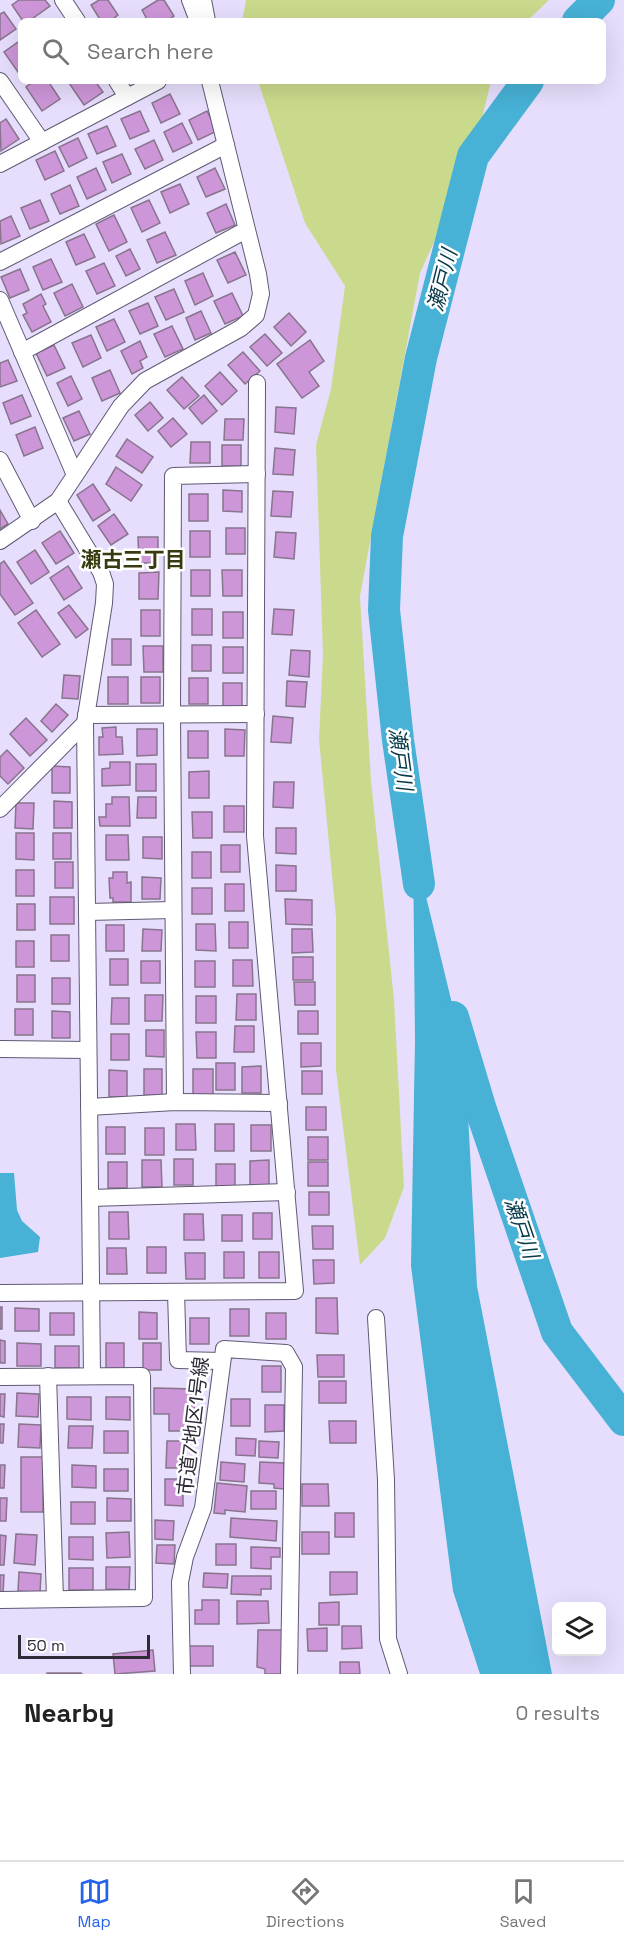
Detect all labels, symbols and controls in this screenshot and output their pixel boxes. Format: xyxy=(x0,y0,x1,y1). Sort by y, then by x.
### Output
search box xyxy=(18,18,606,84)
icon: search xyxy=(39,35,72,68)
text: Search here xyxy=(87,37,214,65)
water label: 瀬戸川 xyxy=(421,244,463,314)
district label: 瀬古三丁目 xyxy=(81,546,186,573)
water label: 瀬戸川 xyxy=(383,726,419,794)
water label: 瀬戸川 xyxy=(499,1194,546,1264)
street label: 市道7地区1号線 xyxy=(172,1355,214,1497)
map controls xyxy=(552,1602,606,1656)
button: layers xyxy=(552,1602,606,1656)
scale bar xyxy=(18,1632,150,1660)
text: 50 m xyxy=(27,1635,65,1656)
text: Nearby xyxy=(24,1696,114,1730)
text: 0 results xyxy=(516,1700,600,1726)
tab: Map xyxy=(78,1875,111,1932)
tab: Directions xyxy=(266,1875,345,1932)
tab: Saved xyxy=(500,1875,546,1932)

